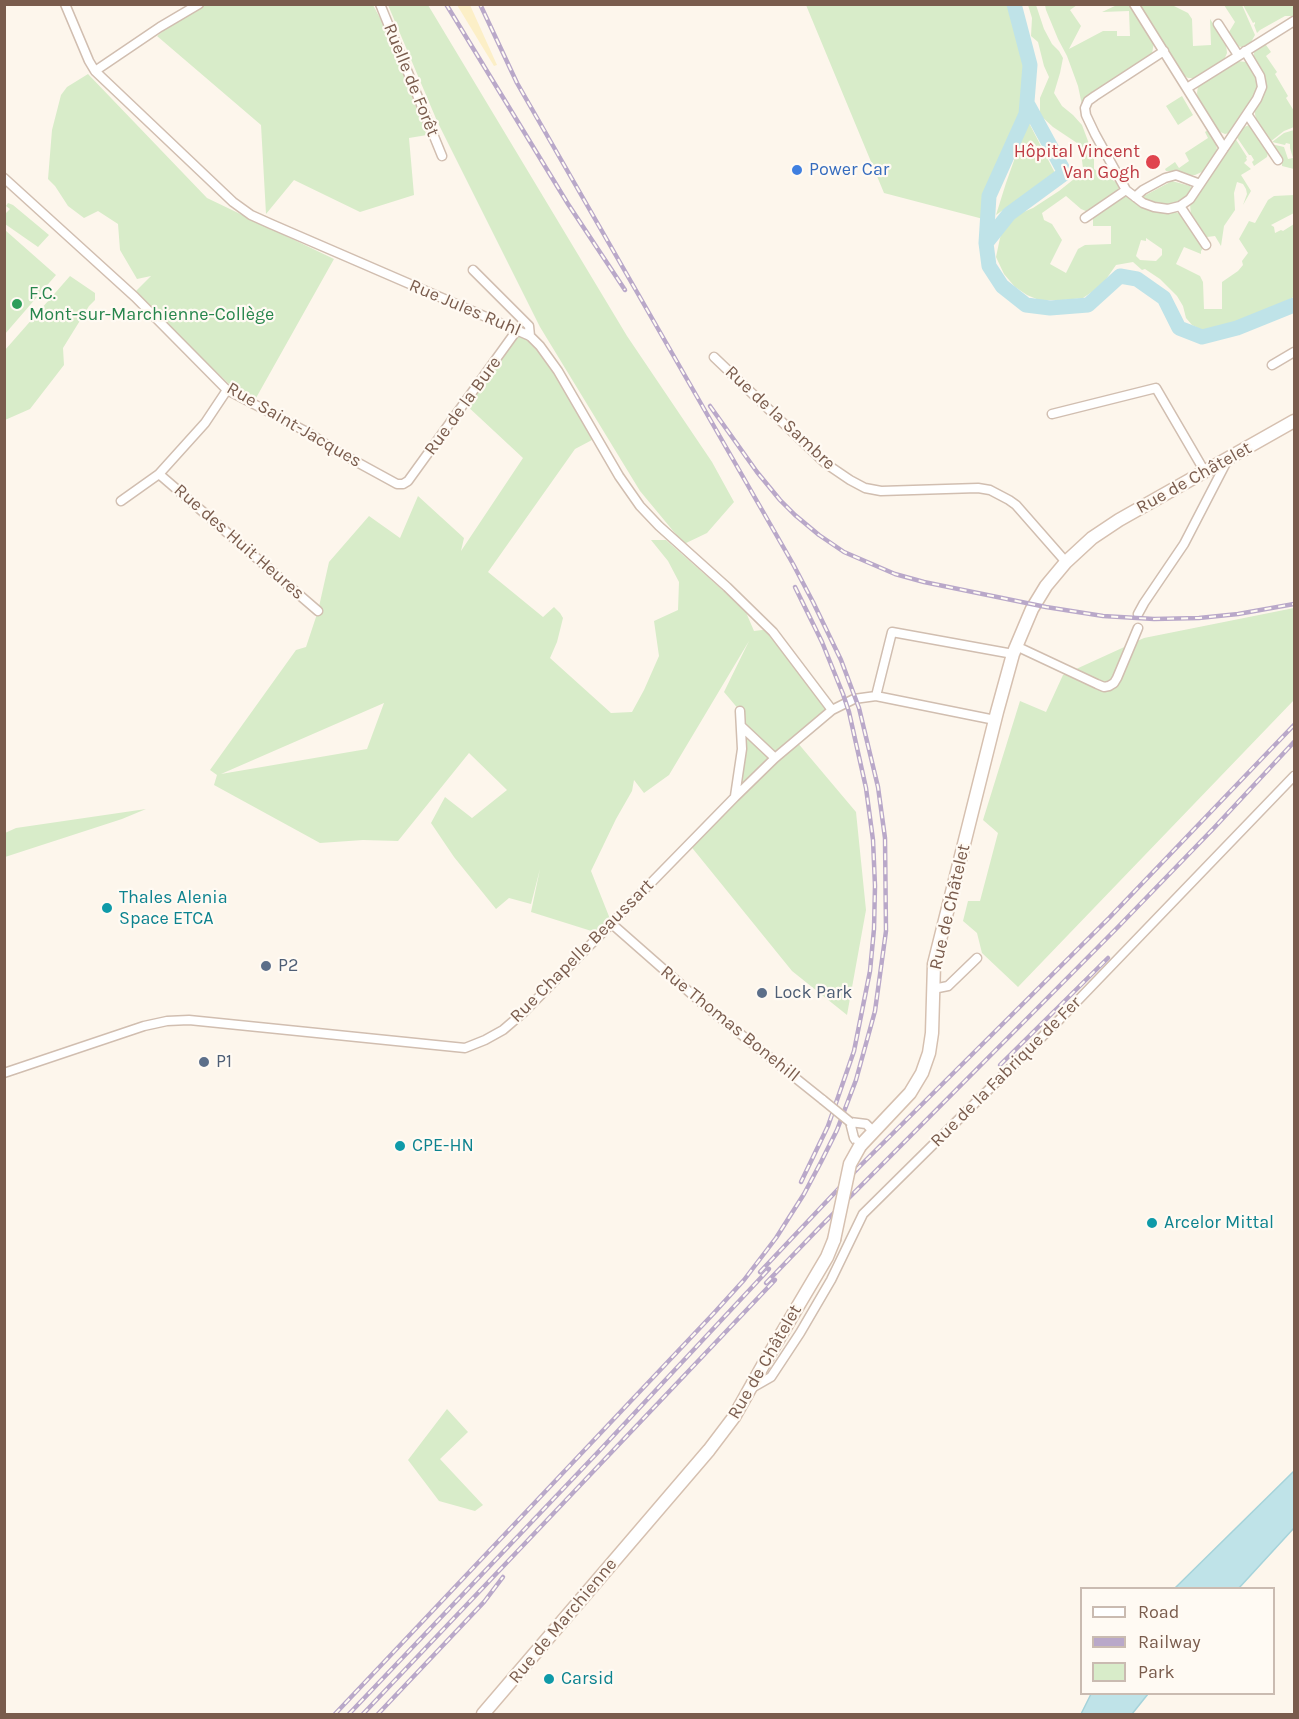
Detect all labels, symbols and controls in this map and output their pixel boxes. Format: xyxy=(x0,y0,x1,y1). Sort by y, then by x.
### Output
street label: Ruelle de Forêt xyxy=(378,20,444,140)
place label: Hôpital Vincent Van Gogh xyxy=(1014,141,1140,184)
marker: Hôpital Vincent Van Gogh xyxy=(1144,153,1162,171)
place label: Power Car xyxy=(809,159,889,181)
marker: Power Car xyxy=(790,163,804,177)
street label: Rue Jules Ruhl xyxy=(406,275,524,341)
place label: F.C. Mont-sur-Marchienne-Collège xyxy=(29,283,274,326)
marker: F.C. Mont-sur-Marchienne-Collège xyxy=(10,297,24,311)
street label: Rue de la Bure xyxy=(420,352,506,460)
street label: Rue de la Sambre xyxy=(720,361,840,475)
street label: Rue Saint-Jacques xyxy=(223,378,365,472)
street label: Rue de Châtelet xyxy=(1133,437,1255,519)
street label: Rue des Huit Heures xyxy=(169,479,309,605)
street label: Rue de Châtelet xyxy=(925,842,975,972)
street label: Rue Chapelle Beaussart xyxy=(506,875,658,1027)
place label: Thales Alenia Space ETCA xyxy=(119,887,228,930)
marker: Thales Alenia Space ETCA xyxy=(100,901,114,915)
place label: P2 xyxy=(278,955,298,977)
marker: P2 xyxy=(259,959,273,973)
street label: Rue Thomas Bonehill xyxy=(656,961,804,1087)
place label: Lock Park xyxy=(774,982,852,1004)
marker: Lock Park xyxy=(755,986,769,1000)
street label: Rue de la Fabrique de Fer xyxy=(926,992,1086,1152)
place label: P1 xyxy=(216,1051,232,1073)
marker: P1 xyxy=(197,1055,211,1069)
place label: CPE-HN xyxy=(412,1135,474,1157)
marker: CPE-HN xyxy=(393,1139,407,1153)
place label: Arcelor Mittal xyxy=(1164,1212,1274,1234)
marker: Arcelor Mittal xyxy=(1145,1216,1159,1230)
street label: Rue de Châtelet xyxy=(724,1301,806,1423)
street label: Rue de Marchienne xyxy=(504,1554,622,1688)
legend xyxy=(1080,1587,1275,1695)
text: Road xyxy=(1138,1601,1179,1623)
text: Railway xyxy=(1138,1631,1201,1653)
text: Park xyxy=(1138,1661,1175,1683)
place label: Carsid xyxy=(561,1668,614,1690)
marker: Carsid xyxy=(542,1672,556,1686)

